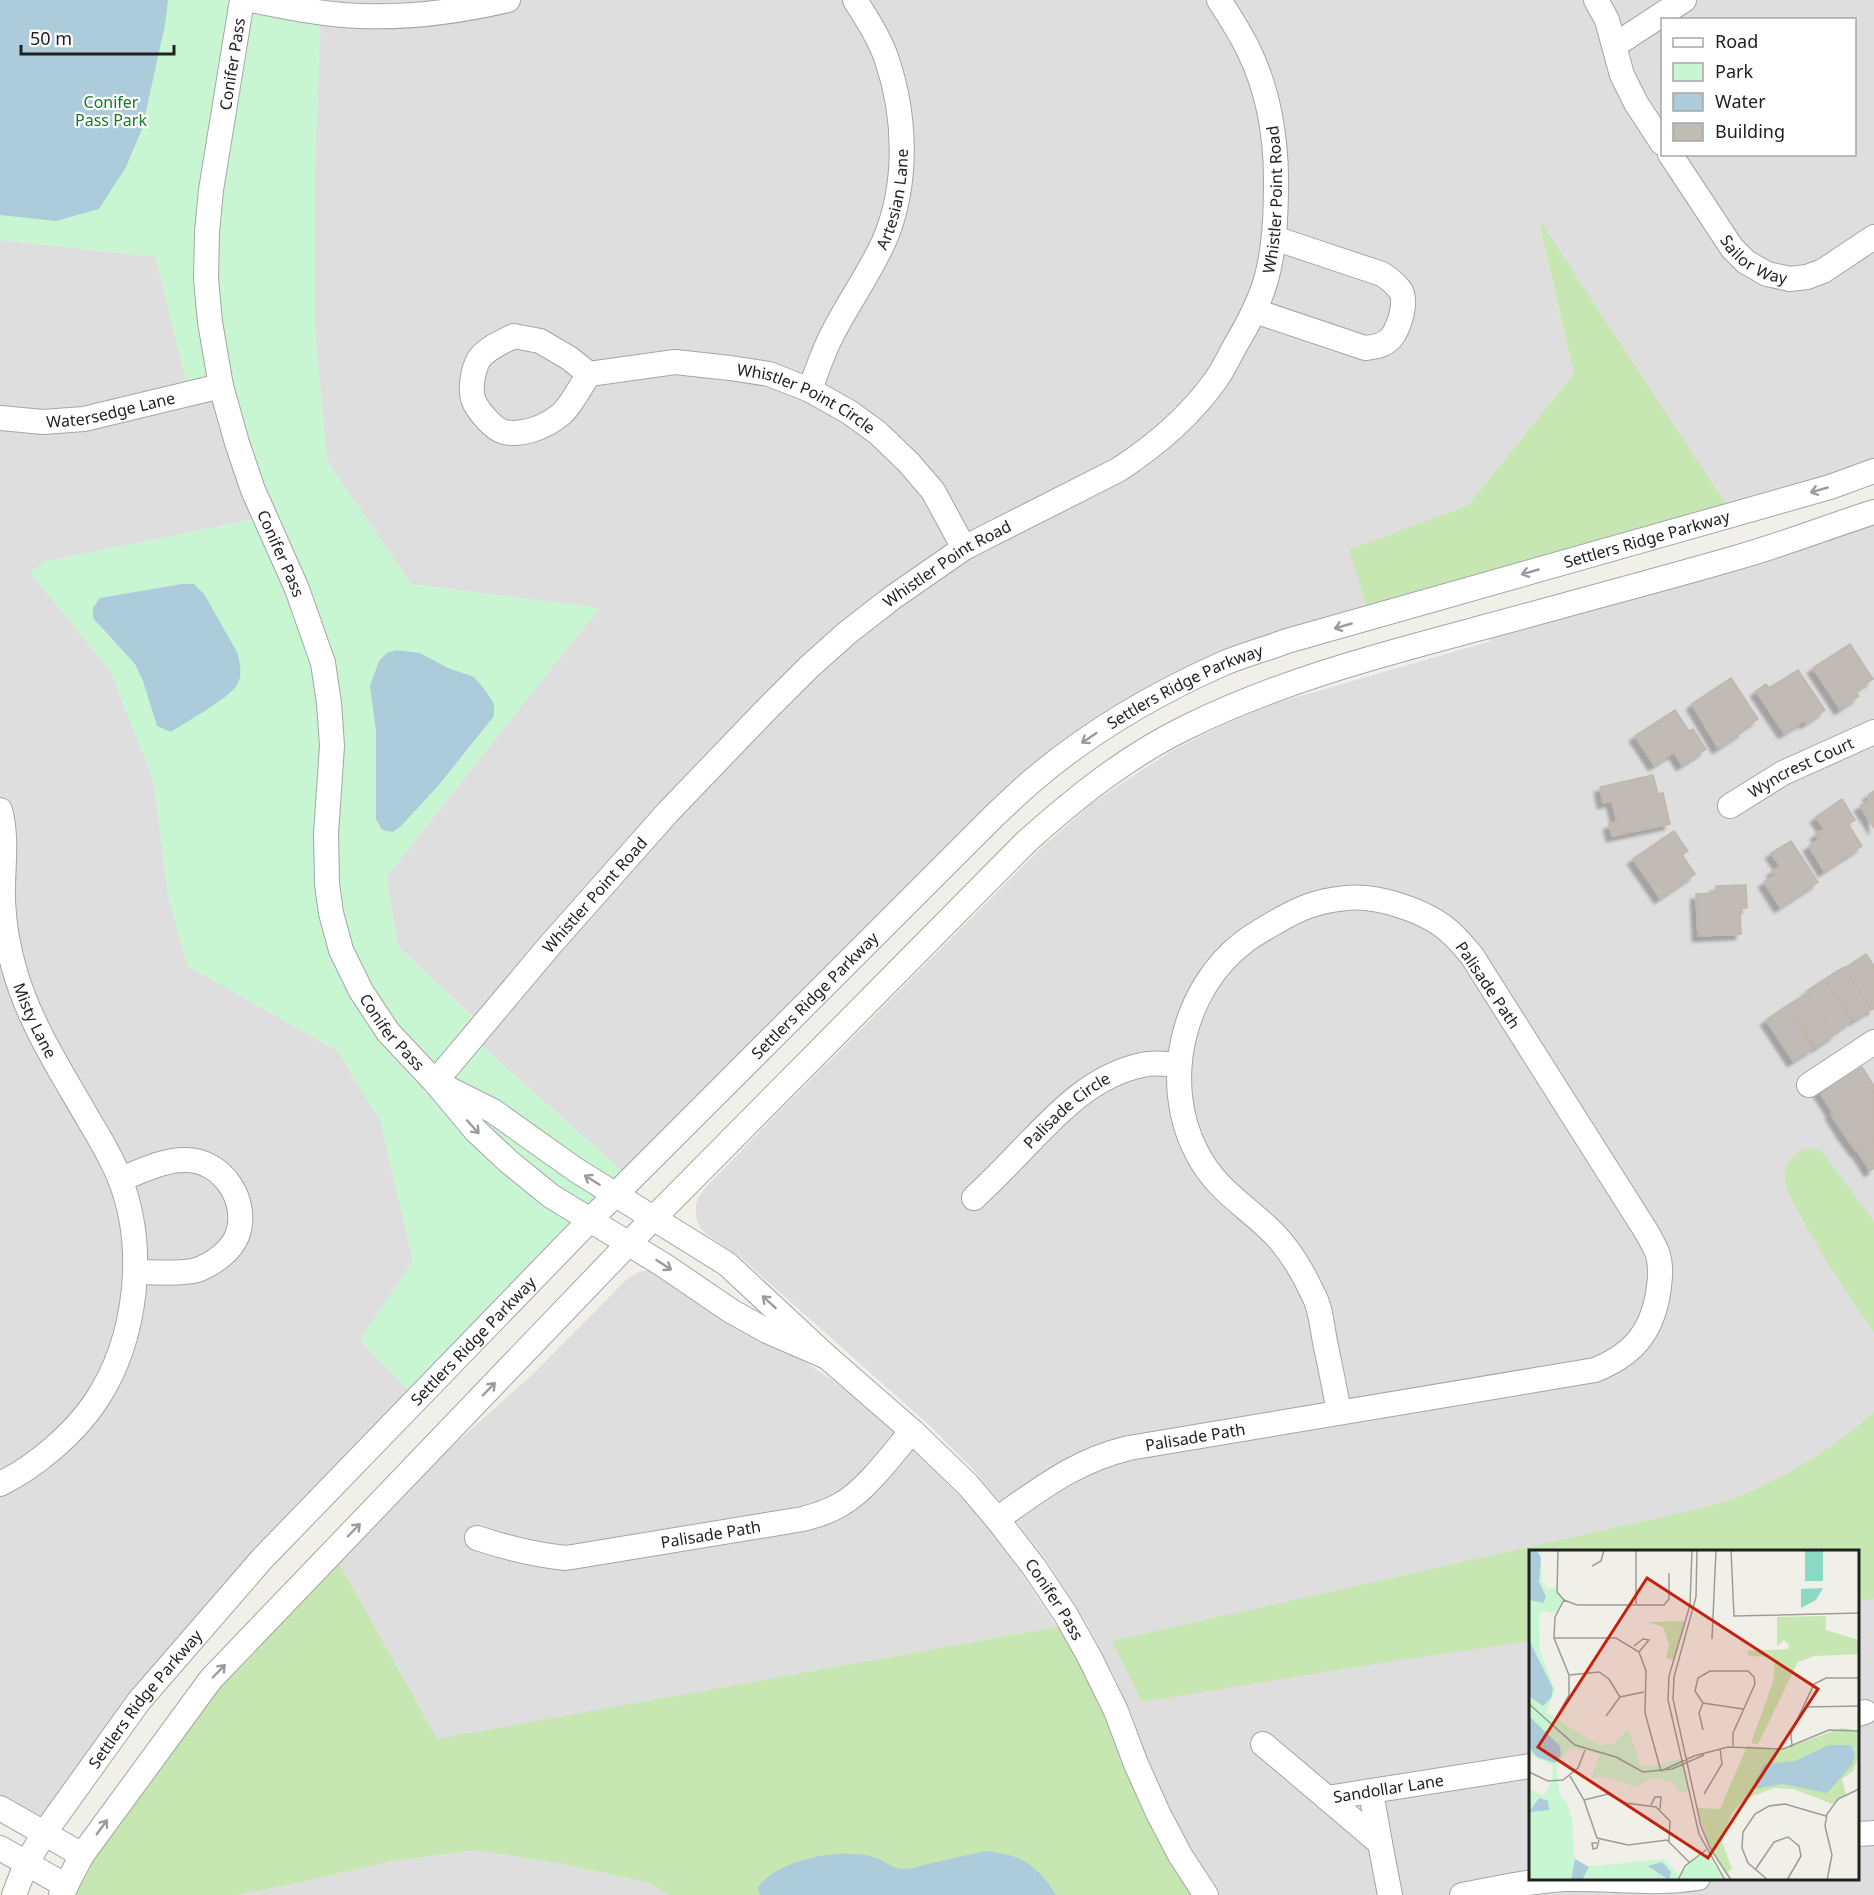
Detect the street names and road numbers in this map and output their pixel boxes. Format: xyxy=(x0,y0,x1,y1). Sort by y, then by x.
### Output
street label: Conifer Pass xyxy=(214,16,250,112)
street label: Whistler Point Road xyxy=(1257,124,1287,276)
street label: Artesian Lane xyxy=(871,149,913,253)
street label: Sailor Way xyxy=(1715,230,1790,289)
street label: Whistler Point Circle xyxy=(736,358,880,439)
street label: Watersedge Lane xyxy=(46,386,177,433)
street label: Settlers Ridge Parkway xyxy=(1561,505,1733,573)
street label: Conifer Pass xyxy=(252,506,310,600)
street label: Whistler Point Road xyxy=(878,515,1015,612)
street label: Settlers Ridge Parkway xyxy=(1103,639,1266,734)
street label: Wyncrest Court xyxy=(1744,731,1857,803)
street label: Whistler Point Road xyxy=(537,832,652,957)
street label: Settlers Ridge Parkway xyxy=(746,926,884,1064)
street label: Palisade Path xyxy=(1451,937,1525,1033)
street label: Misty Lane xyxy=(8,980,62,1062)
street label: Conifer Pass xyxy=(355,989,430,1075)
street label: Palisade Circle xyxy=(1018,1067,1114,1153)
street label: Settlers Ridge Parkway xyxy=(405,1271,541,1410)
street label: Palisade Path xyxy=(1144,1418,1247,1456)
street label: Palisade Path xyxy=(659,1515,762,1553)
street label: Conifer Pass xyxy=(1020,1554,1089,1644)
street label: Settlers Ridge Parkway xyxy=(83,1624,207,1773)
street label: Sandollar Lane xyxy=(1332,1769,1445,1808)

